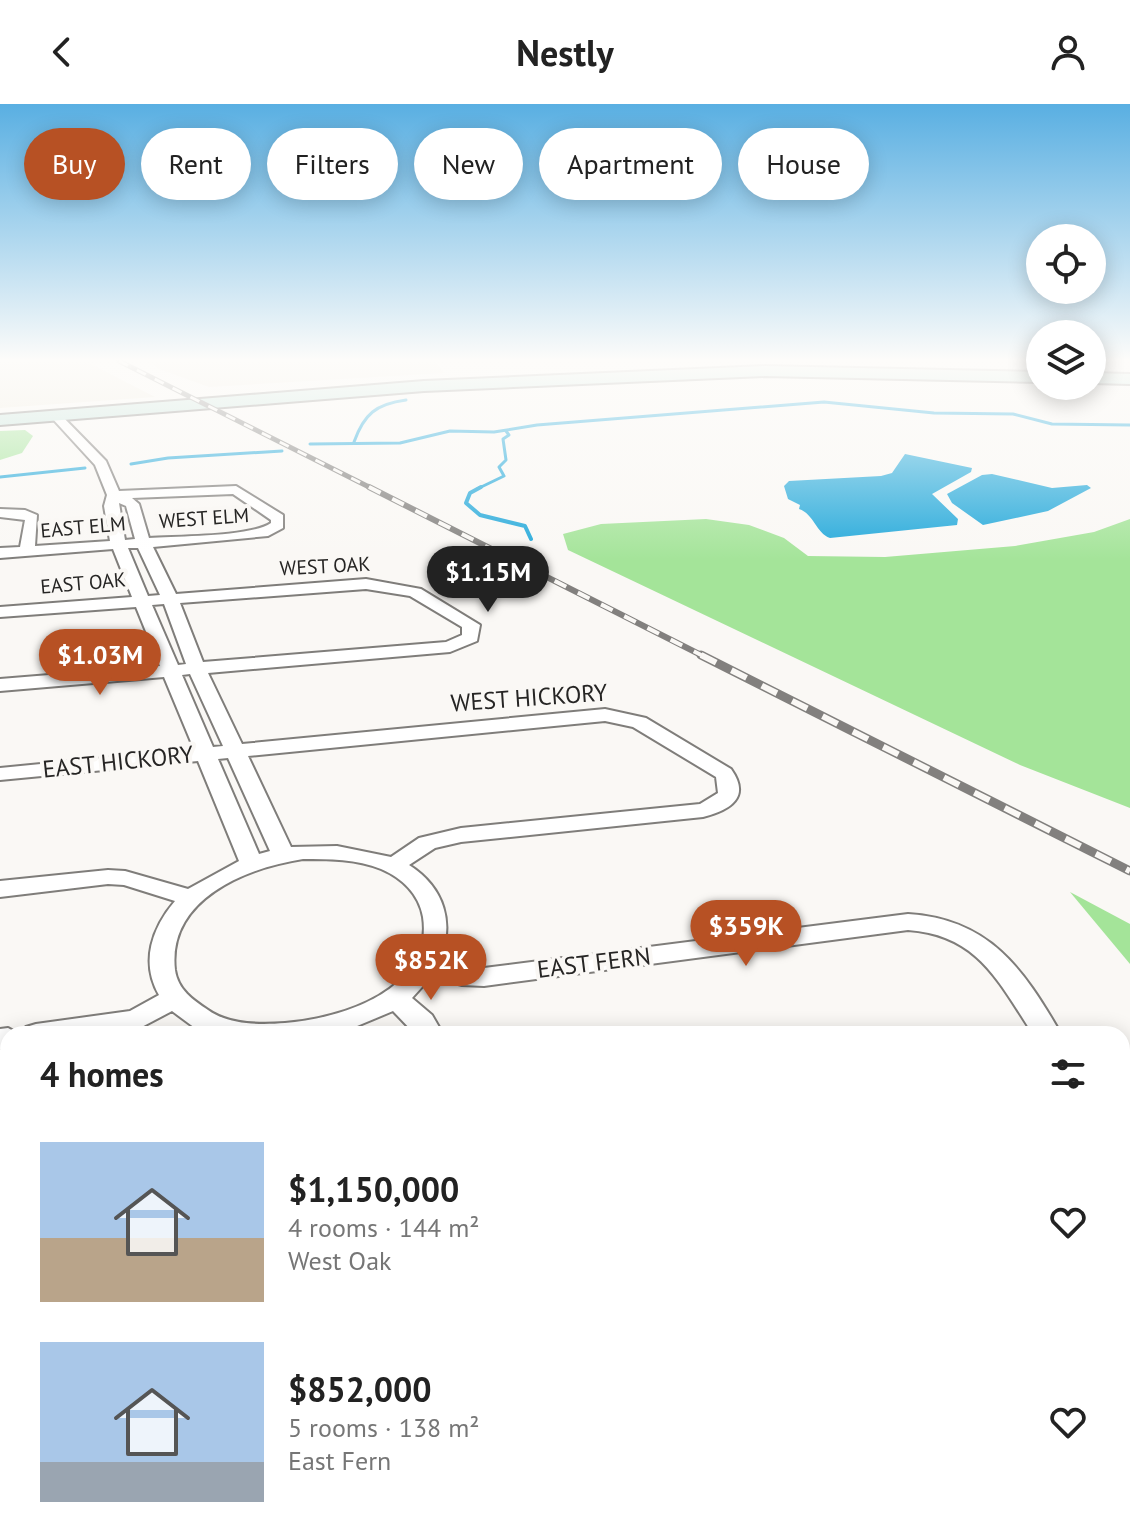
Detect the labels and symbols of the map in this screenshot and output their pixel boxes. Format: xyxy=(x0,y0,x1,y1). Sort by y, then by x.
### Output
street label: WEST ELM xyxy=(158,502,250,534)
street label: EAST ELM xyxy=(39,510,127,544)
pin: $1.15M xyxy=(423,546,553,614)
street label: WEST OAK xyxy=(279,551,371,581)
street label: EAST OAK xyxy=(39,566,127,600)
pin: $1.03M xyxy=(35,629,165,697)
street label: WEST HICKORY xyxy=(449,677,609,718)
street label: EAST HICKORY xyxy=(41,738,195,785)
pin: $359K xyxy=(690,900,802,968)
pin: $852K xyxy=(375,934,487,1002)
street label: EAST FERN xyxy=(535,940,652,985)

